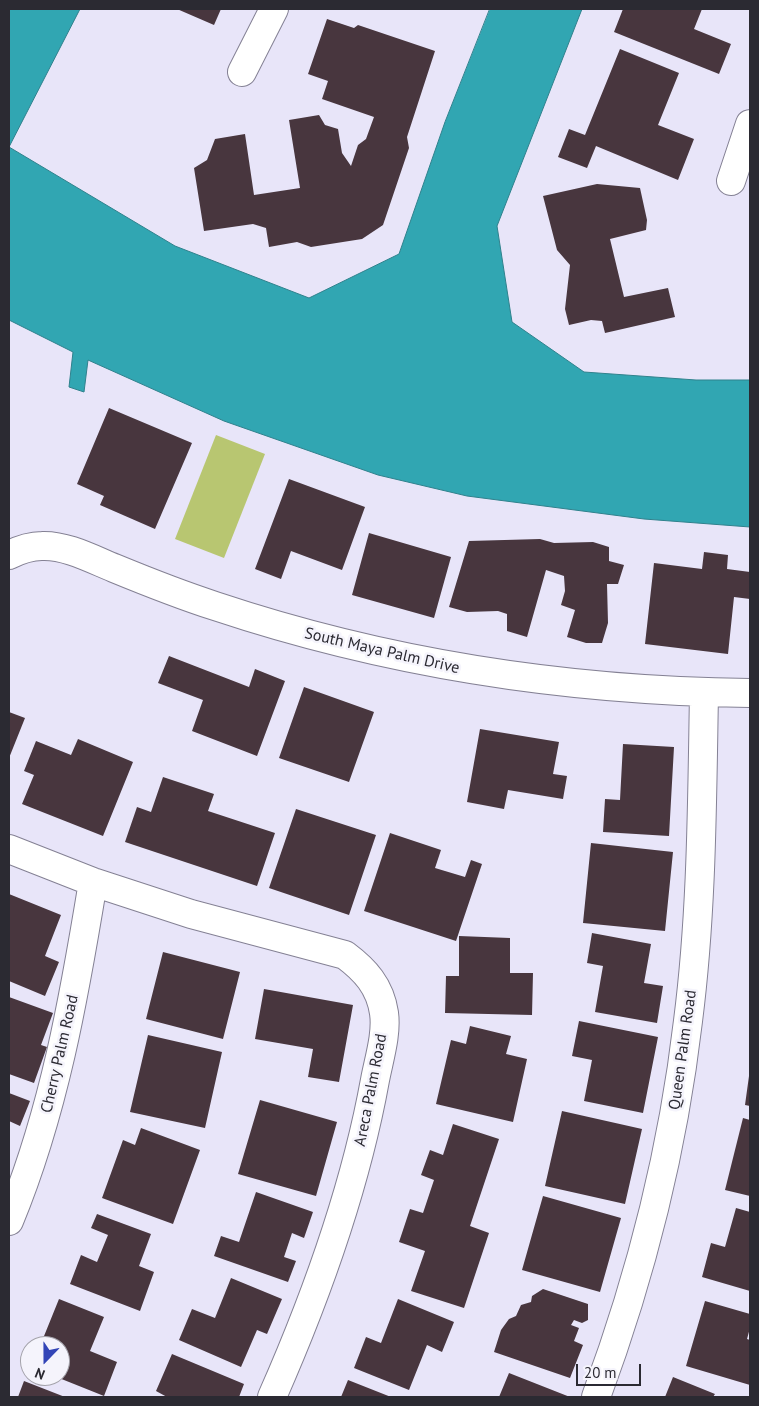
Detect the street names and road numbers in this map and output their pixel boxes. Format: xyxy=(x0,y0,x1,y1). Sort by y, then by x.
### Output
street label: South Maya Palm Drive xyxy=(303,624,461,678)
street label: Queen Palm Road xyxy=(665,989,701,1111)
street label: Cherry Palm Road xyxy=(37,993,83,1115)
street label: Areca Palm Road xyxy=(351,1032,391,1148)

